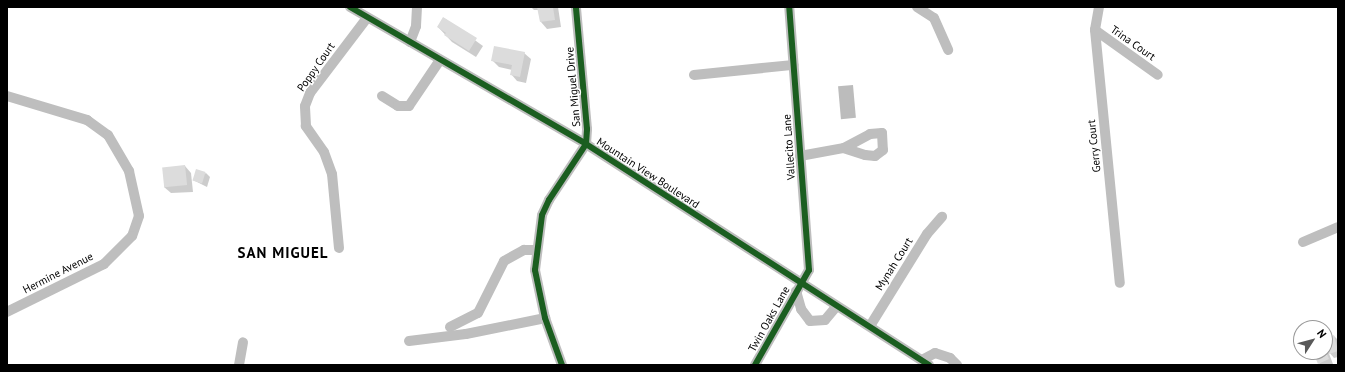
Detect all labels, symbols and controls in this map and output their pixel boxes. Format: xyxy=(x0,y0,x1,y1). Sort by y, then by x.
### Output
street label: Trina Court xyxy=(1108,23,1158,63)
street label: Poppy Court xyxy=(294,40,338,94)
street label: San Miguel Drive xyxy=(563,47,583,127)
street label: Vallecito Lane xyxy=(780,114,798,180)
street label: Gerry Court xyxy=(1085,119,1103,173)
street label: Mountain View Boulevard xyxy=(594,135,702,211)
street label: Mynah Court xyxy=(873,235,915,293)
district label: SAN MIGUEL xyxy=(237,244,329,262)
street label: Hermine Avenue xyxy=(20,250,96,296)
street label: Twin Oaks Lane xyxy=(746,284,792,354)
north arrow xyxy=(1293,320,1333,360)
text: N xyxy=(1314,326,1330,341)

